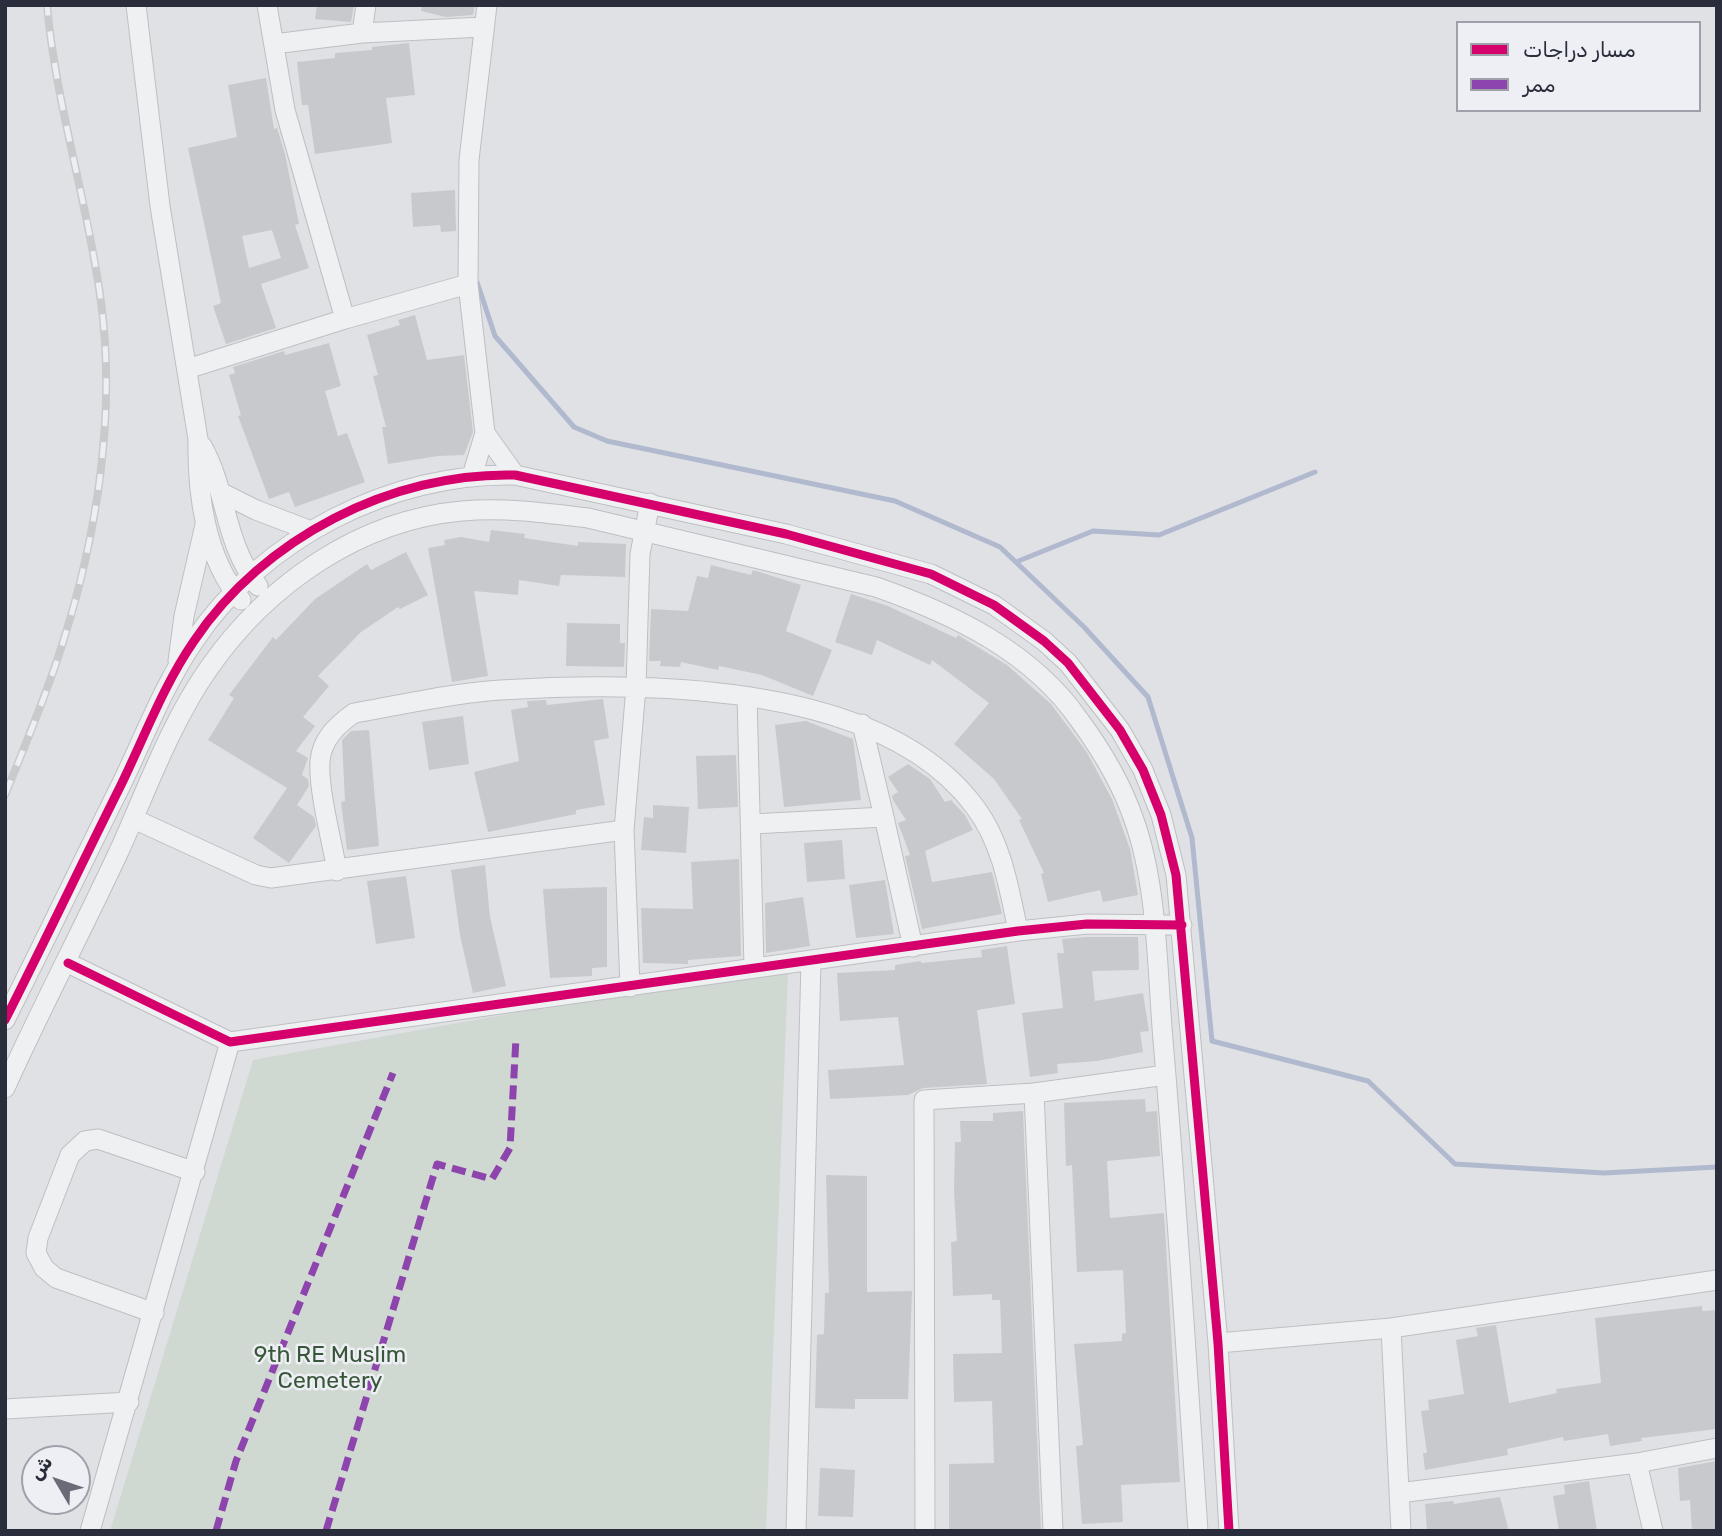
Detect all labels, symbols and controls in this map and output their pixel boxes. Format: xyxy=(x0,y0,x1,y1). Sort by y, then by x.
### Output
legend xyxy=(1456,21,1701,112)
text: مسار دراجات xyxy=(1523,37,1636,62)
text: ممر xyxy=(1523,72,1555,97)
park label: 9th RE Muslim Cemetery xyxy=(254,1341,406,1395)
north arrow xyxy=(21,1445,91,1515)
text: ش xyxy=(24,1451,57,1484)

